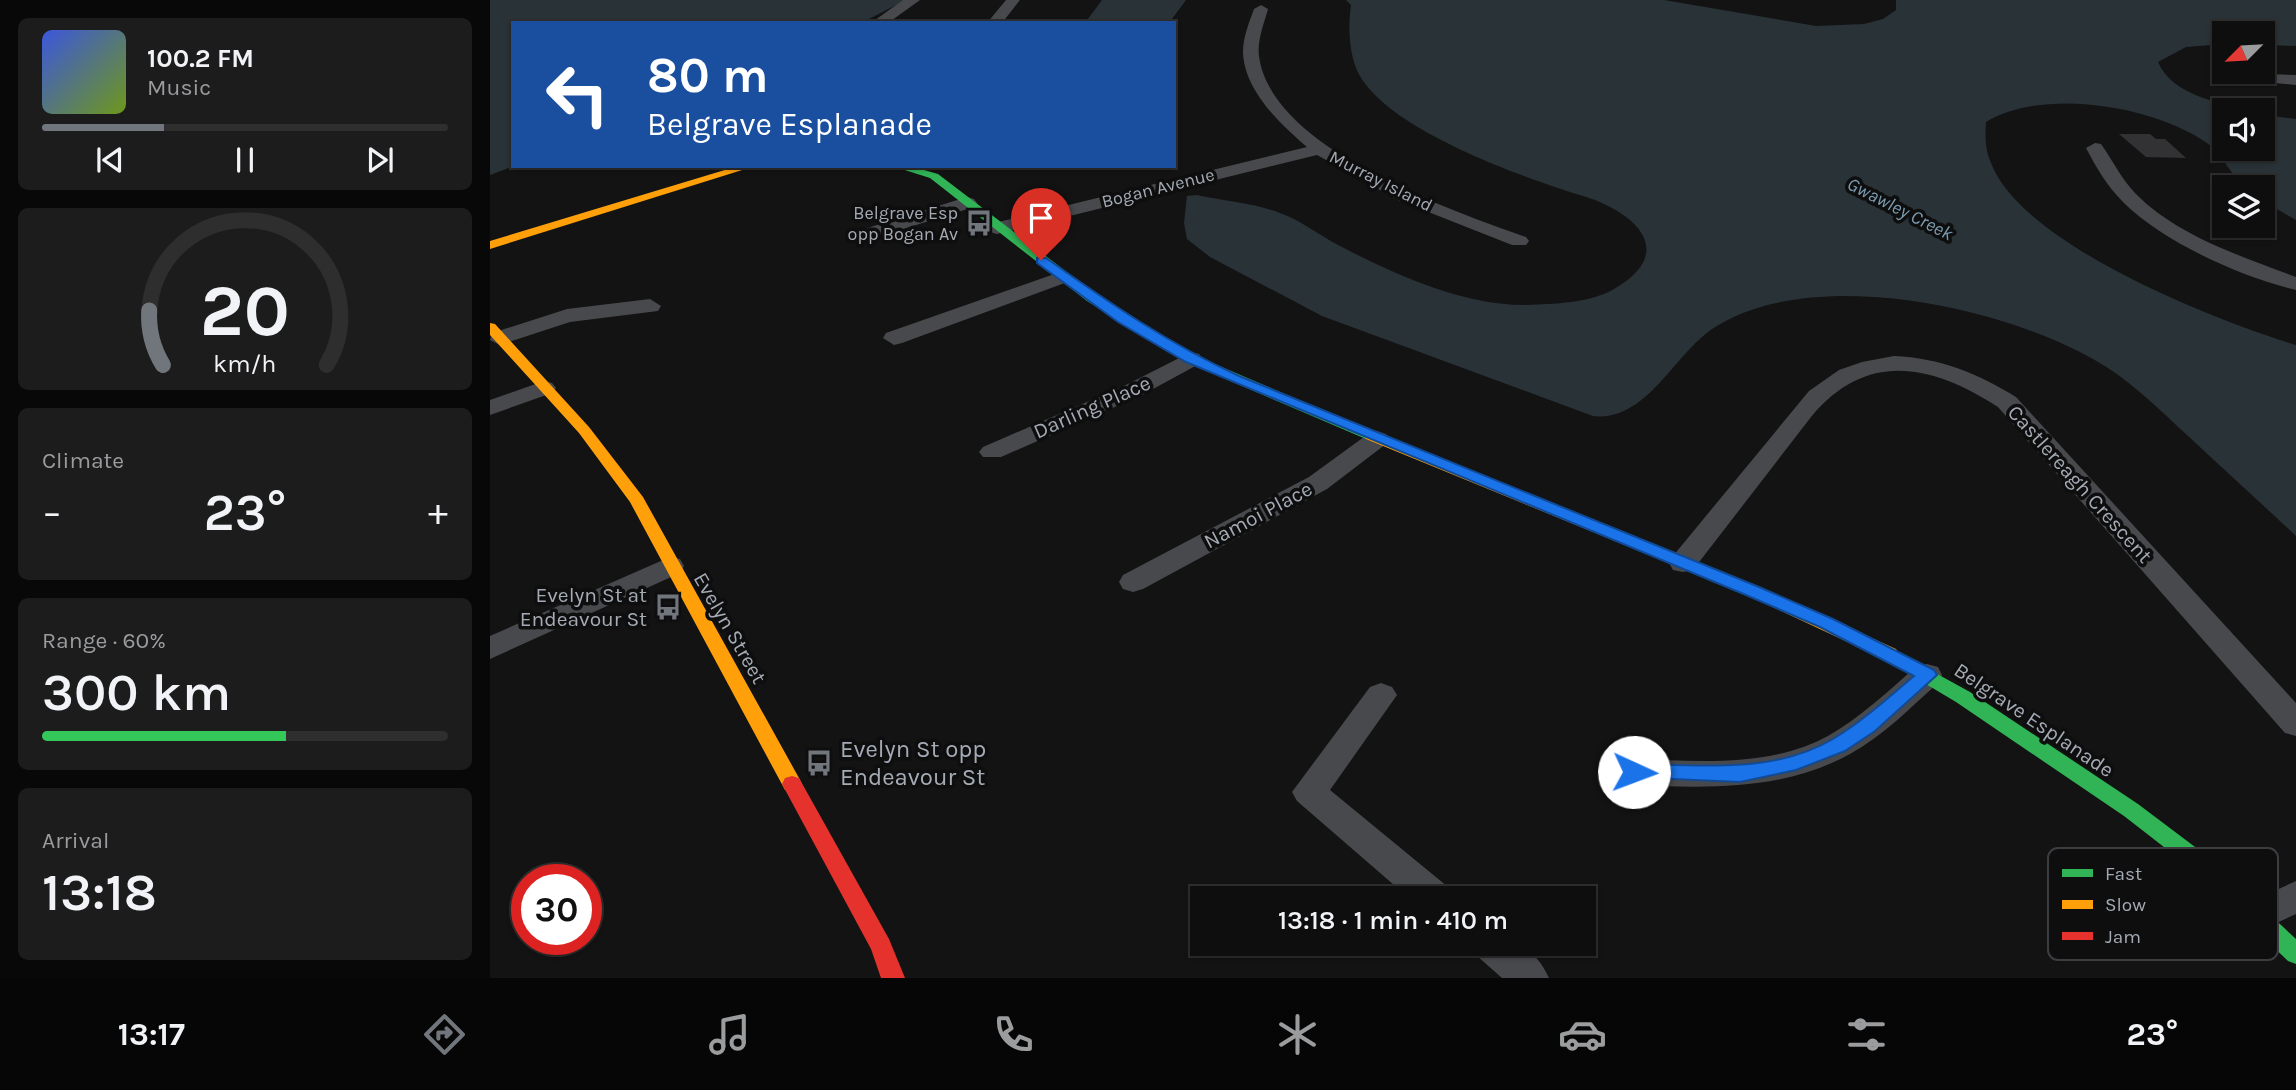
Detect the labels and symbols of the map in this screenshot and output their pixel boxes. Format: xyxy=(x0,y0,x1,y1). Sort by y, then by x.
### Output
north arrow xyxy=(2212,21,2275,84)
street label: Murray Island xyxy=(1326,146,1436,216)
street label: Bogan Avenue xyxy=(1099,163,1217,213)
water label: Gwawley Creek xyxy=(1844,173,1957,245)
pin xyxy=(1011,188,1071,260)
place label: Belgrave Esp opp Bogan Av xyxy=(848,202,958,245)
bus stop icon: Belgrave Esp opp Bogan Av xyxy=(964,208,994,238)
street label: Darling Place xyxy=(1030,371,1154,443)
street label: Castlereagh Crescent xyxy=(2003,400,2157,568)
street label: Namoi Place xyxy=(1200,476,1316,554)
street label: Evelyn Street xyxy=(689,568,771,688)
place label: Evelyn St at Endeavour St xyxy=(520,583,647,631)
bus stop icon: Evelyn St at Endeavour St xyxy=(653,592,683,622)
street label: Belgrave Esplanade xyxy=(1950,658,2118,782)
place label: Evelyn St opp Endeavour St xyxy=(840,735,986,791)
position arrow xyxy=(1597,735,1671,809)
bus stop icon: Evelyn St opp Endeavour St xyxy=(804,748,834,778)
legend xyxy=(2048,848,2278,960)
text: Fast xyxy=(2105,863,2142,885)
speed limit sign: 30 xyxy=(511,864,602,955)
text: Slow xyxy=(2105,894,2146,916)
text: Jam xyxy=(2105,926,2141,948)

